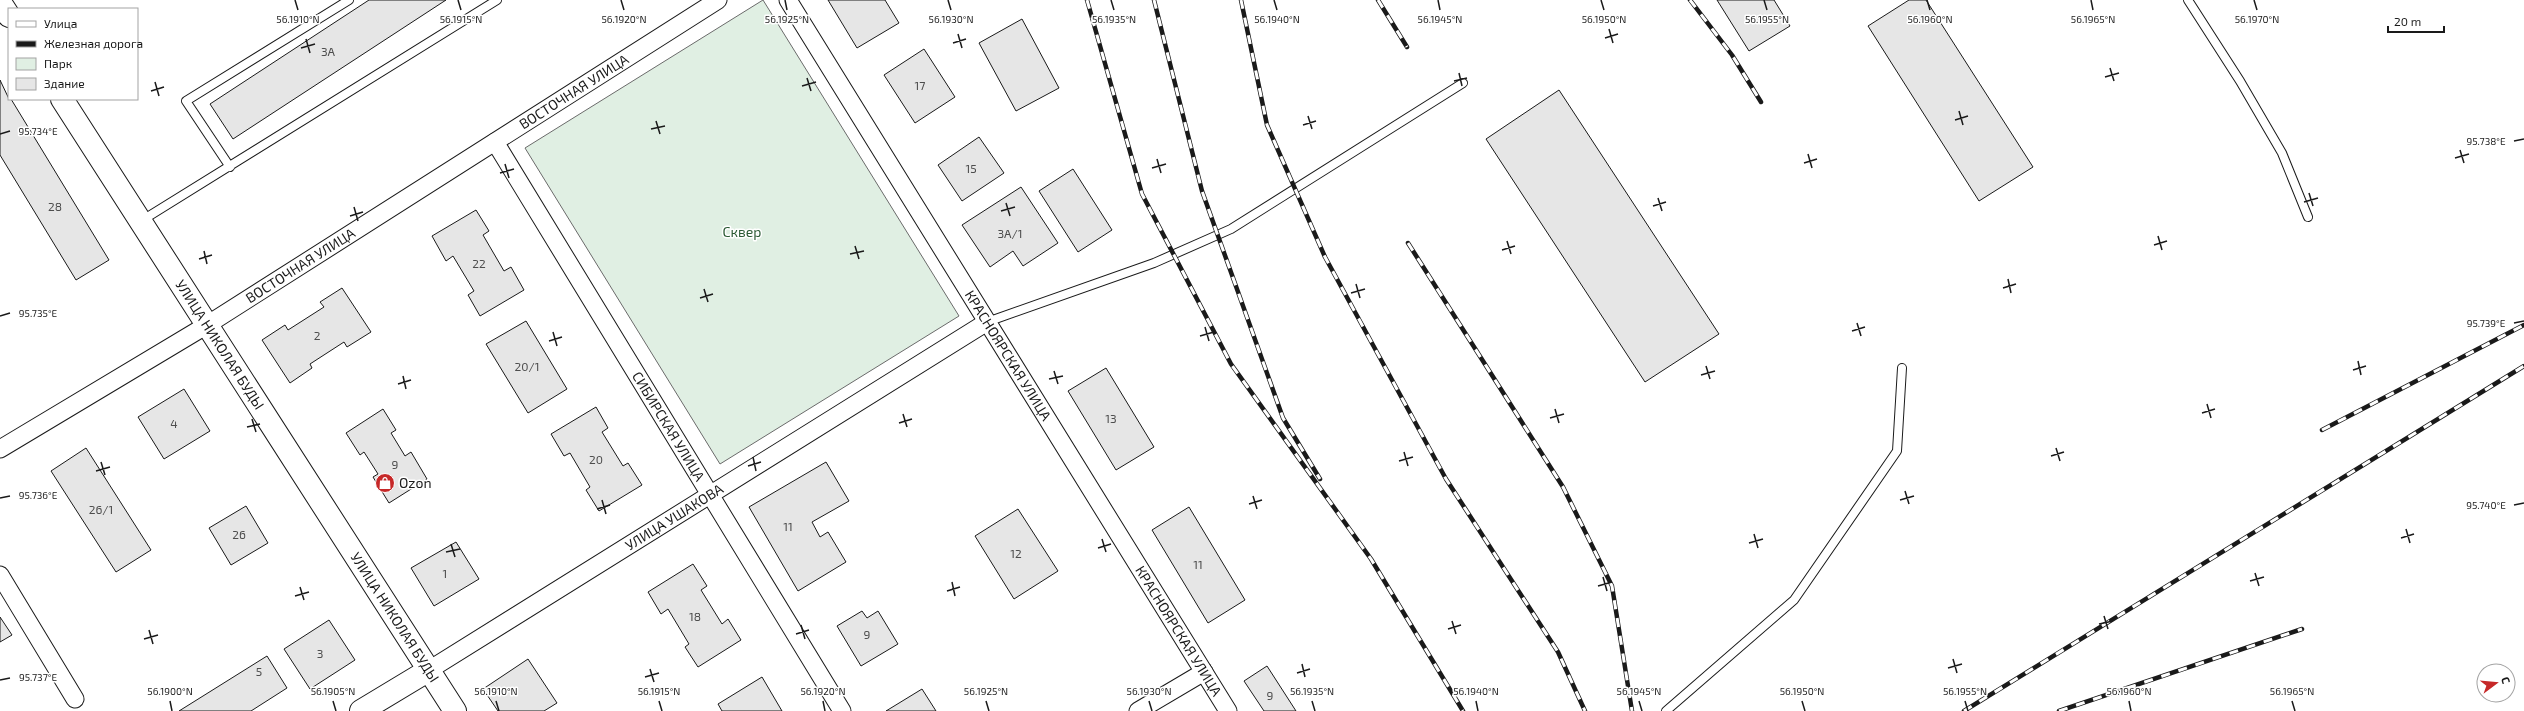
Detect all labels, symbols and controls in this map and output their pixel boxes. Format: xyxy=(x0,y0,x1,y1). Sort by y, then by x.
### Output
legend xyxy=(8,8,138,100)
scale bar xyxy=(2388,8,2444,34)
text: 56.1910°N xyxy=(276,13,320,25)
text: 56.1915°N xyxy=(440,13,482,25)
text: 56.1920°N xyxy=(602,13,646,25)
text: 56.1925°N xyxy=(765,13,809,25)
text: 56.1930°N xyxy=(929,13,973,25)
text: 56.1935°N xyxy=(1092,13,1136,25)
text: 56.1940°N xyxy=(1254,13,1300,25)
text: 56.1945°N xyxy=(1418,13,1462,25)
text: 56.1950°N xyxy=(1582,13,1626,25)
text: 56.1955°N xyxy=(1745,13,1789,25)
text: 56.1960°N xyxy=(1907,13,1953,25)
text: 56.1965°N xyxy=(2071,13,2115,25)
text: 56.1970°N xyxy=(2235,13,2279,25)
text: 20 m xyxy=(2394,14,2421,28)
text: Улица xyxy=(44,16,77,30)
text: Железная дорога xyxy=(44,36,143,50)
house number: 3А xyxy=(321,44,336,58)
street label: ВОСТОЧНАЯ УЛИЦА xyxy=(516,50,632,132)
text: Парк xyxy=(44,56,73,70)
text: Здание xyxy=(44,76,85,90)
house number: 17 xyxy=(915,78,925,92)
text: 95.734°E xyxy=(18,125,58,137)
text: 95.738°E xyxy=(2467,135,2506,147)
house number: 15 xyxy=(965,161,977,175)
house number: 28 xyxy=(48,199,62,213)
park label: Сквер xyxy=(723,223,761,240)
street label: ВОСТОЧНАЯ УЛИЦА xyxy=(242,224,358,306)
house number: 3А/1 xyxy=(997,226,1023,240)
house number: 22 xyxy=(472,256,486,270)
street label: УЛИЦА НИКОЛАЯ БУДЫ xyxy=(172,276,268,412)
street label: КРАСНОЯРСКАЯ УЛИЦА xyxy=(962,287,1055,424)
text: 95.735°E xyxy=(19,307,58,319)
text: 95.739°E xyxy=(2467,317,2506,329)
house number: 2 xyxy=(314,328,321,342)
house number: 20/1 xyxy=(515,359,539,373)
street label: СИБИРСКАЯ УЛИЦА xyxy=(629,368,709,484)
house number: 13 xyxy=(1105,411,1117,425)
house number: 4 xyxy=(170,416,178,430)
house number: 20 xyxy=(589,452,603,466)
house number: 9 xyxy=(392,457,399,471)
shop icon: Ozon xyxy=(374,472,396,494)
place label: Ozon xyxy=(399,474,432,491)
street label: УЛИЦА УШАКОВА xyxy=(622,480,726,554)
text: 95.736°E xyxy=(19,489,58,501)
text: 95.740°E xyxy=(2466,499,2506,511)
house number: 26/1 xyxy=(89,502,113,516)
house number: 11 xyxy=(783,519,793,533)
house number: 26 xyxy=(232,527,246,541)
house number: 12 xyxy=(1010,546,1022,560)
street label: УЛИЦА НИКОЛАЯ БУДЫ xyxy=(347,549,443,685)
house number: 11 xyxy=(1193,557,1203,571)
street label: КРАСНОЯРСКАЯ УЛИЦА xyxy=(1132,562,1226,699)
house number: 1 xyxy=(443,566,447,580)
house number: 18 xyxy=(689,609,701,623)
house number: 9 xyxy=(864,627,871,641)
house number: 3 xyxy=(317,646,323,660)
north arrow xyxy=(2476,663,2516,703)
house number: 5 xyxy=(256,664,262,678)
text: 95.737°E xyxy=(19,671,57,683)
text: С xyxy=(2499,675,2513,686)
text: 56.1900°N xyxy=(147,685,193,697)
text: 56.1905°N xyxy=(311,685,355,697)
text: 56.1910°N xyxy=(474,685,518,697)
text: 56.1915°N xyxy=(638,685,680,697)
text: 56.1920°N xyxy=(801,685,845,697)
text: 56.1925°N xyxy=(964,685,1008,697)
text: 56.1930°N xyxy=(1127,685,1171,697)
text: 56.1935°N xyxy=(1290,685,1334,697)
text: 56.1940°N xyxy=(1453,685,1499,697)
text: 56.1945°N xyxy=(1617,685,1661,697)
text: 56.1950°N xyxy=(1780,685,1824,697)
text: 56.1955°N xyxy=(1943,685,1987,697)
text: 56.1960°N xyxy=(2106,685,2152,697)
text: 56.1965°N xyxy=(2270,685,2314,697)
house number: 9 xyxy=(1267,688,1274,702)

